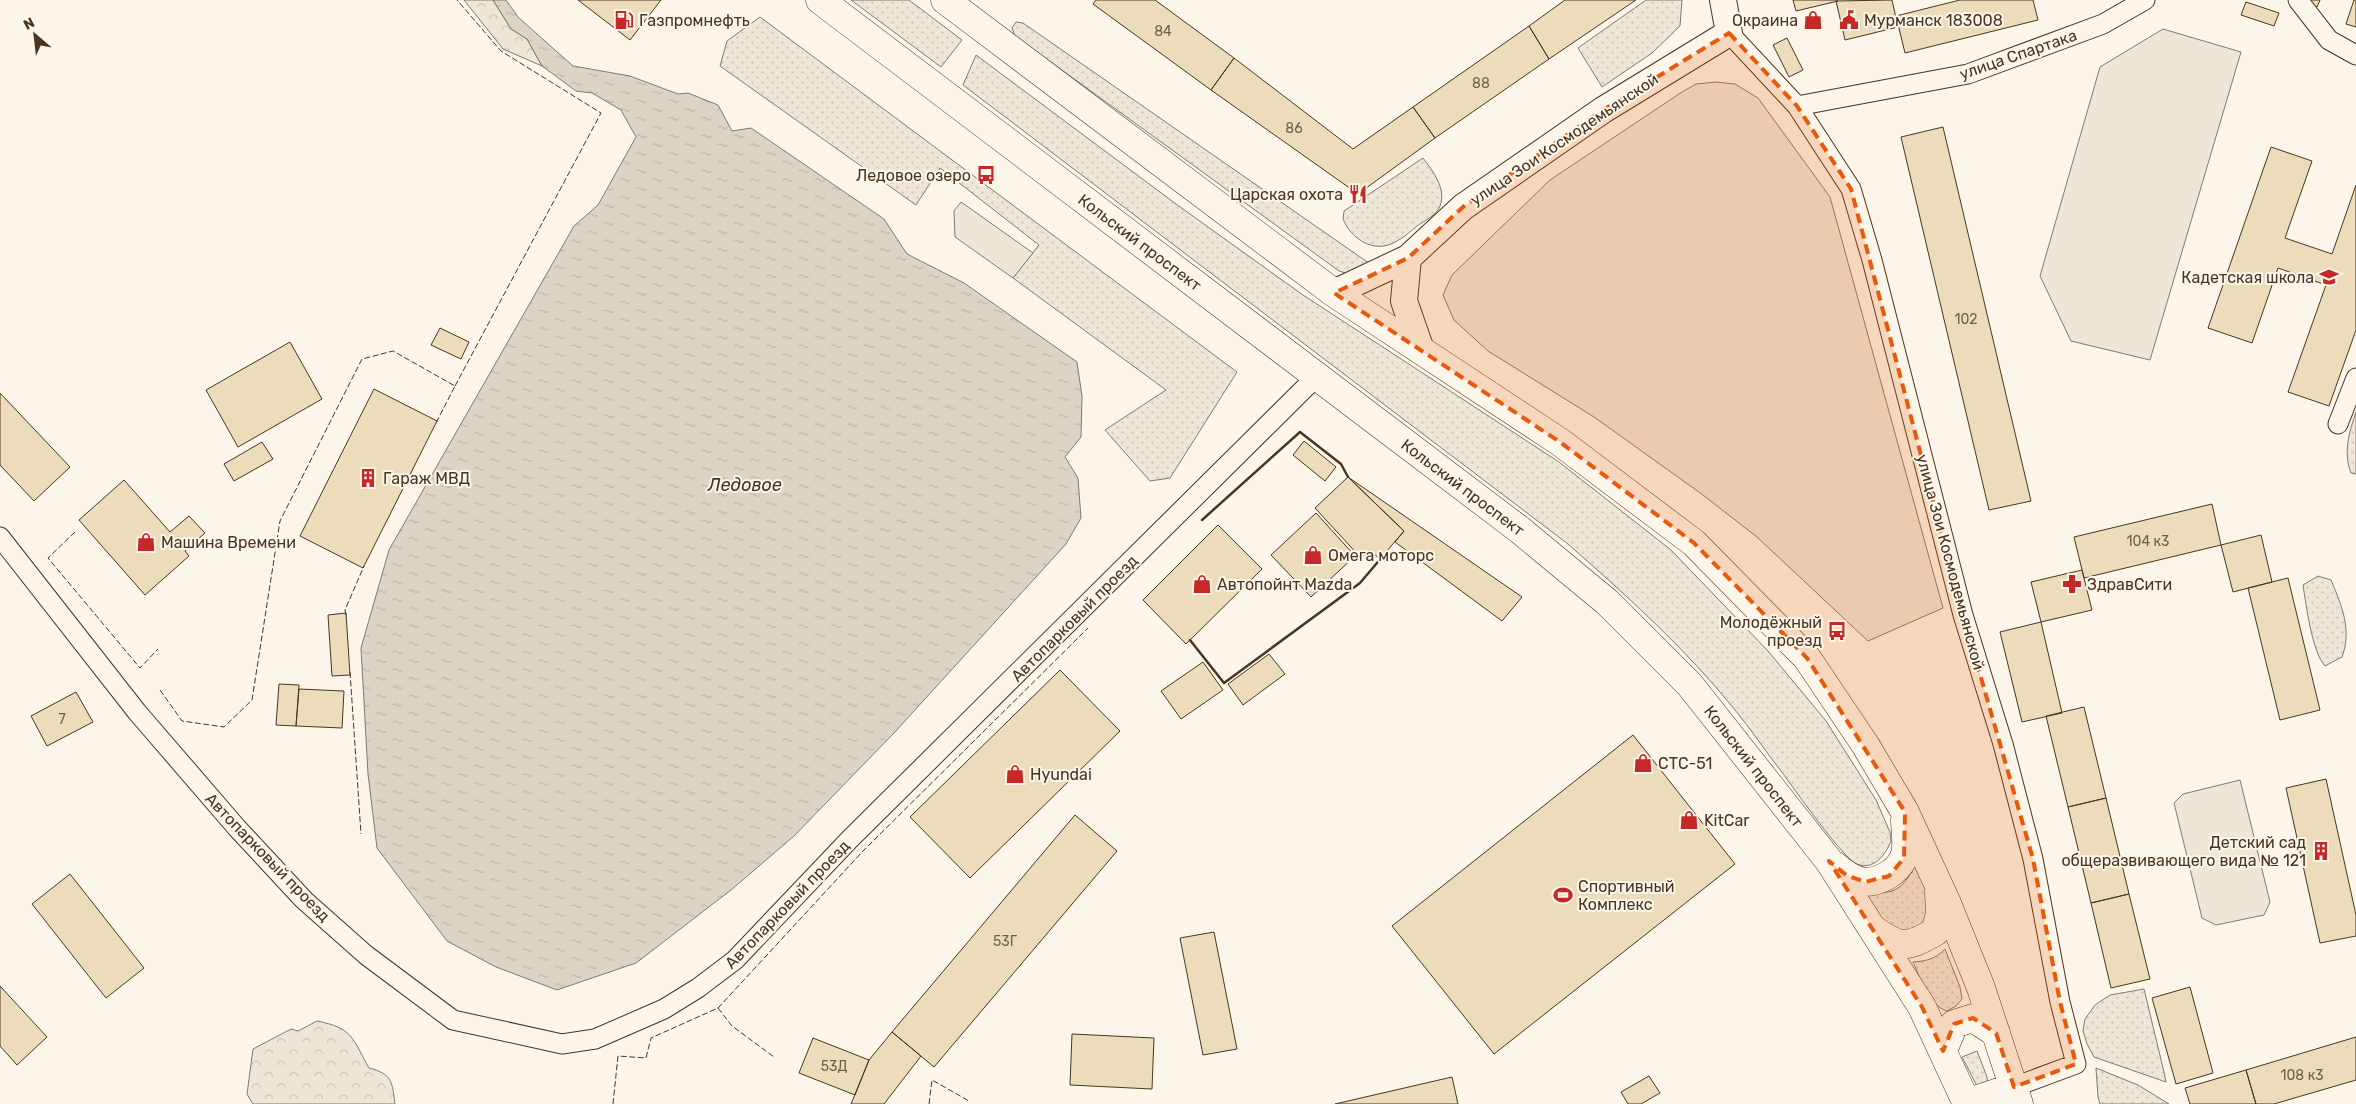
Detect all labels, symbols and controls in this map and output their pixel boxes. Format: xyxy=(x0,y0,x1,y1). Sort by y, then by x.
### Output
fuel station icon: Газпромнефть xyxy=(613,9,635,31)
shop icon: Окраина xyxy=(1802,9,1824,31)
public building icon: Мурманск 183008 xyxy=(1838,9,1860,31)
north arrow xyxy=(10,10,60,60)
place label: Газпромнефть xyxy=(639,11,750,30)
place label: Окраина xyxy=(1732,11,1798,30)
place label: Мурманск 183008 xyxy=(1864,11,2003,30)
text: N xyxy=(21,14,38,34)
house number: 84 xyxy=(1154,23,1172,40)
street label: улица Спартака xyxy=(1957,25,2079,83)
street label: улица Зои Космодемьянской xyxy=(1467,69,1662,210)
house number: 88 xyxy=(1472,75,1490,92)
house number: 86 xyxy=(1285,120,1303,137)
bus stop icon: Ледовое озеро xyxy=(975,164,997,186)
place label: Ледовое озеро xyxy=(856,166,971,185)
restaurant icon: Царская охота xyxy=(1347,183,1369,205)
place label: Царская охота xyxy=(1230,185,1343,204)
street label: Кольский проспект xyxy=(1074,190,1205,295)
school or university icon: Кадетская школа xyxy=(2318,266,2340,288)
place label: Кадетская школа xyxy=(2181,268,2314,287)
house number: 102 xyxy=(1954,311,1978,328)
street label: Кольский проспект xyxy=(1397,435,1528,540)
street label: улица Зои Космодемьянской xyxy=(1913,452,1988,672)
building icon: Гараж МВД xyxy=(357,467,379,489)
place label: Гараж МВД xyxy=(383,469,470,488)
water label: Ледовое xyxy=(707,474,782,496)
shop icon: Машина Времени xyxy=(135,531,157,553)
place label: Машина Времени xyxy=(161,533,296,552)
house number: 104 к3 xyxy=(2127,533,2169,550)
shop icon: Омега моторс xyxy=(1302,544,1324,566)
place label: Омега моторс xyxy=(1328,546,1434,565)
street label: Автопарковый проезд xyxy=(1007,551,1142,686)
shop icon: Автопойнт Mazda xyxy=(1191,573,1213,595)
pharmacy icon: ЗдравСити xyxy=(2061,573,2083,595)
place label: Автопойнт Mazda xyxy=(1217,575,1352,594)
place label: ЗдравСити xyxy=(2087,575,2172,594)
place label: Молодёжный проезд xyxy=(1720,613,1822,650)
bus stop icon: Молодёжный проезд xyxy=(1826,620,1848,642)
street label: Кольский проспект xyxy=(1700,702,1807,831)
house number: 7 xyxy=(58,711,66,728)
shop icon: СТС-51 xyxy=(1632,752,1654,774)
place label: СТС-51 xyxy=(1658,754,1712,773)
shop icon: Hyundai xyxy=(1004,763,1026,785)
place label: Hyundai xyxy=(1030,765,1092,784)
street label: Автопарковый проезд xyxy=(201,789,334,926)
shop icon: KitCar xyxy=(1678,809,1700,831)
place label: KitCar xyxy=(1704,811,1749,830)
place label: Детский сад общеразвивающего вида № 121 xyxy=(2061,833,2306,870)
street label: Автопарковый проезд xyxy=(721,836,854,973)
building icon: Детский сад общеразвивающего вида № 121 xyxy=(2310,840,2332,862)
place label: Спортивный Комплекс xyxy=(1578,877,1675,914)
sports icon: Спортивный Комплекс xyxy=(1552,884,1574,906)
house number: 53Г xyxy=(993,933,1018,950)
house number: 53Д xyxy=(821,1058,847,1075)
house number: 108 к3 xyxy=(2280,1067,2324,1084)

